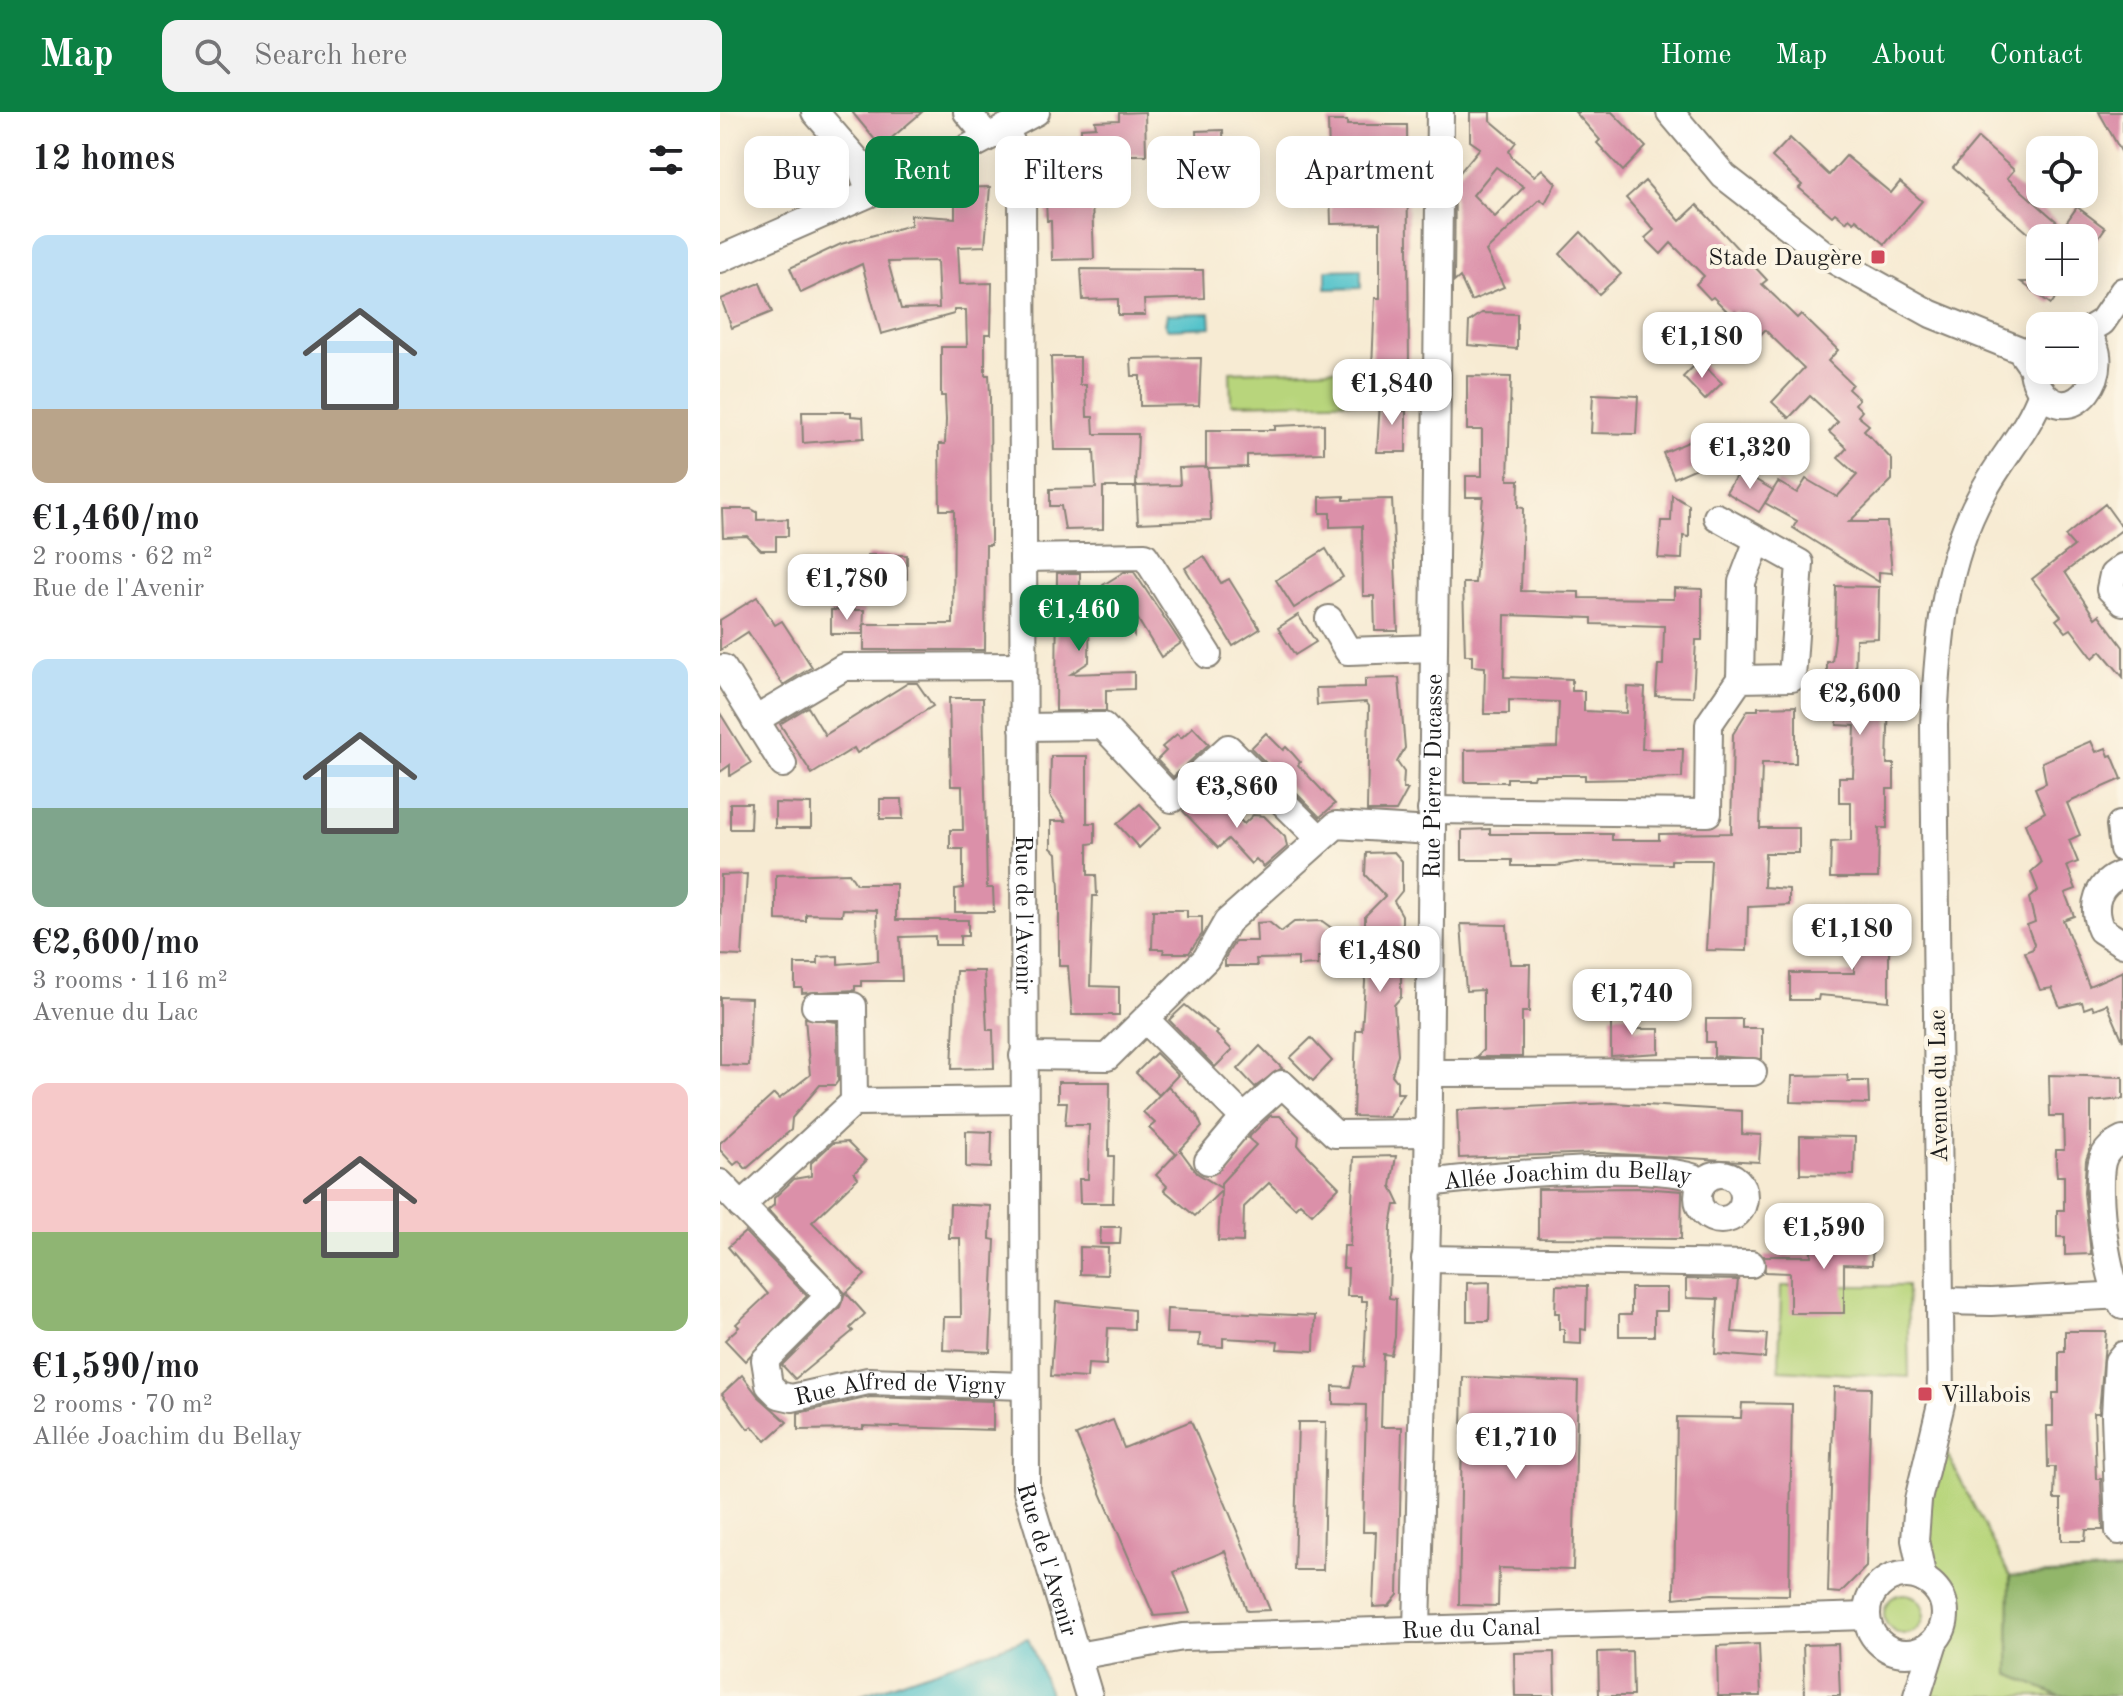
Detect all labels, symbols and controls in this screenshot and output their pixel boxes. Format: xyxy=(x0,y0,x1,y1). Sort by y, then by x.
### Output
search box xyxy=(162,20,722,92)
icon: search xyxy=(190,34,234,78)
text: Map xyxy=(40,37,114,75)
text: Search here xyxy=(254,41,407,71)
text: Home xyxy=(1660,42,1731,70)
text: Map xyxy=(1775,42,1827,70)
text: About xyxy=(1871,42,1946,70)
text: Contact xyxy=(1990,42,2083,70)
chip: Buy xyxy=(744,136,849,208)
chip: Rent xyxy=(865,136,979,208)
chip: Filters xyxy=(995,136,1131,208)
chip: New xyxy=(1147,136,1260,208)
chip: Apartment xyxy=(1276,136,1463,208)
map controls xyxy=(2026,136,2098,384)
button: locate xyxy=(2026,136,2098,208)
icon: filters xyxy=(644,138,688,182)
text: 12 homes xyxy=(32,143,175,177)
button: + xyxy=(2026,224,2098,296)
place label: Stade Daugère xyxy=(1708,247,1862,271)
marker: Stade Daugère xyxy=(1869,248,1887,266)
icon: home xyxy=(288,287,432,431)
pin: €1,180 xyxy=(1637,312,1767,380)
button: − xyxy=(2026,312,2098,384)
text: €1,180 xyxy=(1661,325,1743,351)
pin: €1,840 xyxy=(1327,359,1457,427)
text: €1,840 xyxy=(1351,372,1433,398)
pin: €1,320 xyxy=(1685,423,1815,491)
text: €1,320 xyxy=(1709,436,1791,462)
text: €1,460/mo xyxy=(32,503,200,537)
text: 2 rooms · 62 m² xyxy=(32,544,213,570)
pin: €1,780 xyxy=(782,554,912,622)
text: €1,780 xyxy=(806,567,888,593)
text: Rue de l'Avenir xyxy=(32,576,204,602)
pin: €1,460 xyxy=(1014,585,1144,653)
text: €1,460 xyxy=(1038,598,1120,624)
pin: €2,600 xyxy=(1795,669,1925,737)
street label: Rue Pierre Ducasse xyxy=(1421,674,1448,879)
text: €2,600 xyxy=(1819,682,1901,708)
icon: home xyxy=(288,711,432,855)
pin: €3,860 xyxy=(1172,762,1302,830)
text: €3,860 xyxy=(1196,775,1278,801)
street label: Rue de l'Avenir xyxy=(1010,835,1034,994)
pin: €1,180 xyxy=(1787,904,1917,972)
text: €1,180 xyxy=(1811,917,1893,943)
pin: €1,480 xyxy=(1315,926,1445,994)
text: €2,600/mo xyxy=(32,927,200,961)
text: €1,480 xyxy=(1339,939,1421,965)
text: 3 rooms · 116 m² xyxy=(32,968,228,994)
pin: €1,740 xyxy=(1567,969,1697,1037)
text: €1,740 xyxy=(1591,982,1673,1008)
text: Avenue du Lac xyxy=(32,1000,198,1026)
street label: Avenue du Lac xyxy=(1927,1009,1953,1163)
icon: home xyxy=(288,1135,432,1279)
street label: Allée Joachim du Bellay xyxy=(1442,1160,1694,1195)
pin: €1,590 xyxy=(1759,1203,1889,1271)
text: €1,590 xyxy=(1783,1216,1865,1242)
text: €1,590/mo xyxy=(32,1351,200,1385)
street label: Rue Alfred de Vigny xyxy=(793,1371,1007,1411)
place label: Villabois xyxy=(1941,1384,2031,1408)
marker: Villabois xyxy=(1916,1385,1934,1403)
text: 2 rooms · 70 m² xyxy=(32,1392,213,1418)
pin: €1,710 xyxy=(1451,1413,1581,1481)
text: Allée Joachim du Bellay xyxy=(32,1424,302,1450)
text: €1,710 xyxy=(1475,1426,1557,1452)
street label: Rue de l'Avenir xyxy=(1011,1480,1080,1640)
street label: Rue du Canal xyxy=(1401,1616,1541,1644)

